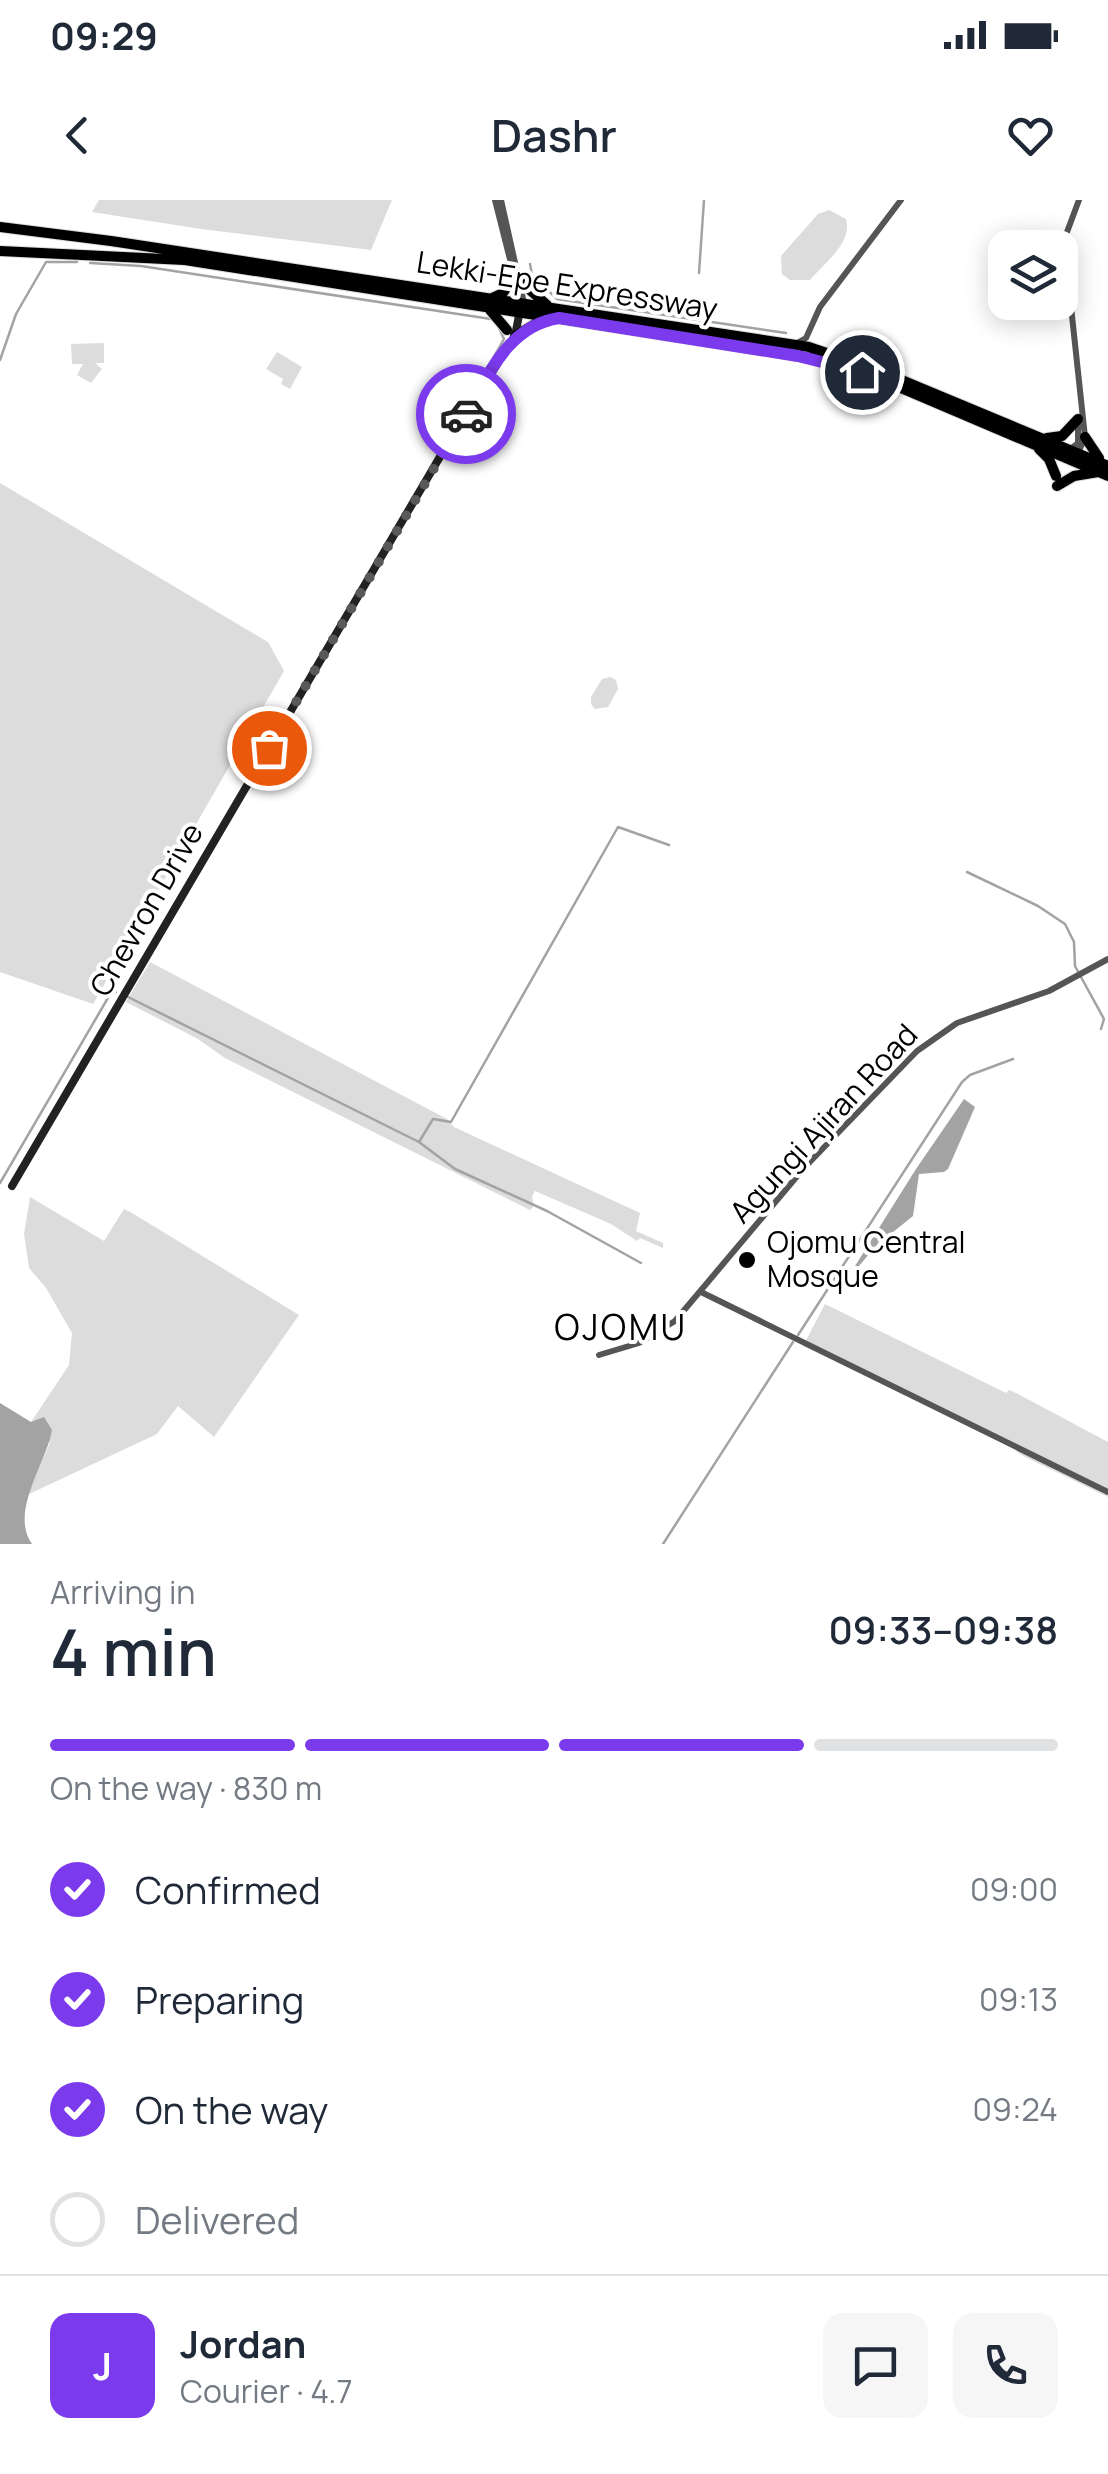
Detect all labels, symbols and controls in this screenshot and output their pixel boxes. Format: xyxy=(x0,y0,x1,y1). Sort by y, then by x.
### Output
text: 09:29 xyxy=(50,9,158,61)
text: Dashr xyxy=(491,104,617,166)
icon: back xyxy=(50,108,105,163)
icon: heart xyxy=(1003,108,1058,163)
map controls xyxy=(988,230,1078,320)
button: layers xyxy=(988,230,1078,320)
street label: Lekki-Epe Expressway xyxy=(414,240,721,329)
pin xyxy=(820,330,905,415)
icon: home xyxy=(835,345,890,400)
courier xyxy=(416,364,516,464)
icon: car xyxy=(439,387,494,442)
pin xyxy=(227,706,312,791)
icon: bag xyxy=(242,721,297,776)
street label: Chevron Drive xyxy=(80,815,212,1003)
street label: Agungi Ajiran Road xyxy=(720,1014,926,1231)
place label: Ojomu Central Mosque xyxy=(767,1221,966,1296)
marker: Ojomu Central Mosque xyxy=(736,1249,758,1271)
district label: OJOMU xyxy=(554,1303,688,1351)
text: Arriving in xyxy=(50,1570,195,1614)
text: 09:33–09:38 xyxy=(828,1603,1058,1655)
text: 4 min xyxy=(50,1607,217,1696)
text: On the way · 830 m xyxy=(50,1766,322,1810)
icon: check xyxy=(50,1862,105,1917)
text: Confirmed xyxy=(135,1863,321,1915)
text: 09:00 xyxy=(970,1867,1058,1911)
icon: check xyxy=(50,1972,105,2027)
text: Preparing xyxy=(135,1973,304,2025)
text: 09:13 xyxy=(979,1977,1058,2021)
icon: check xyxy=(50,2082,105,2137)
text: On the way xyxy=(135,2083,328,2135)
text: 09:24 xyxy=(973,2087,1058,2131)
text: Delivered xyxy=(135,2193,299,2245)
button: chat xyxy=(823,2313,928,2418)
button: phone xyxy=(953,2313,1058,2418)
text: Jordan xyxy=(180,2317,306,2369)
text: J xyxy=(93,2339,112,2391)
text: Courier · 4.7 xyxy=(180,2369,353,2413)

